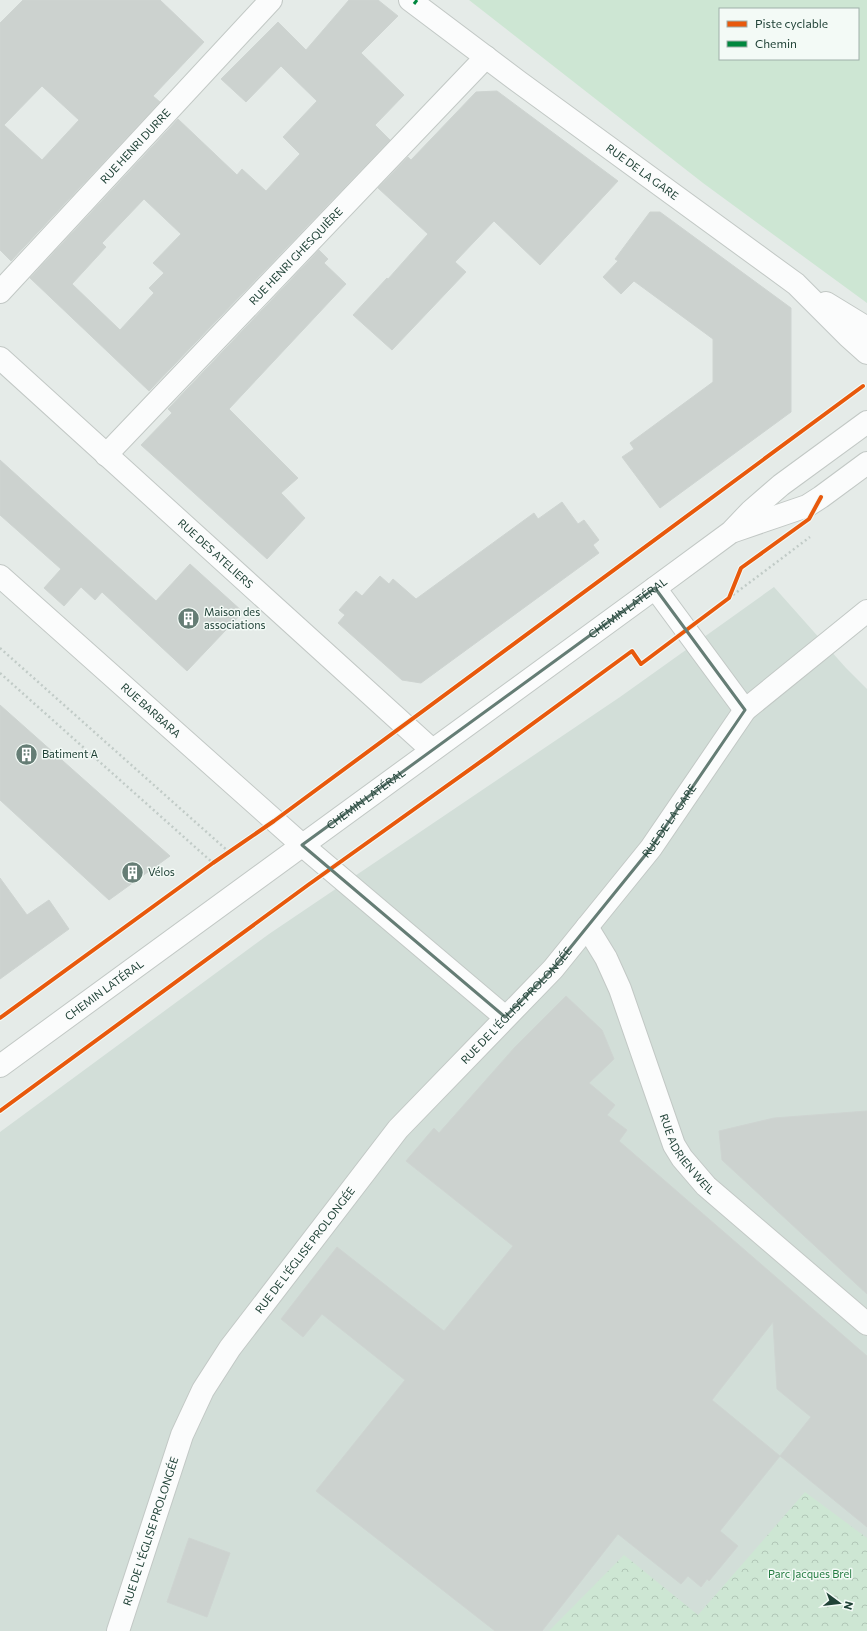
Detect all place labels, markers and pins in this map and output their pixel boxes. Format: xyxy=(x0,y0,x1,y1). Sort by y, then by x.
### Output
building icon: Maison des associations xyxy=(176,605,202,631)
place label: Maison des associations xyxy=(204,605,266,631)
building icon: Batiment A xyxy=(14,741,40,767)
place label: Batiment A xyxy=(42,747,99,760)
building icon: Vélos xyxy=(120,859,146,885)
place label: Vélos xyxy=(148,865,175,878)

